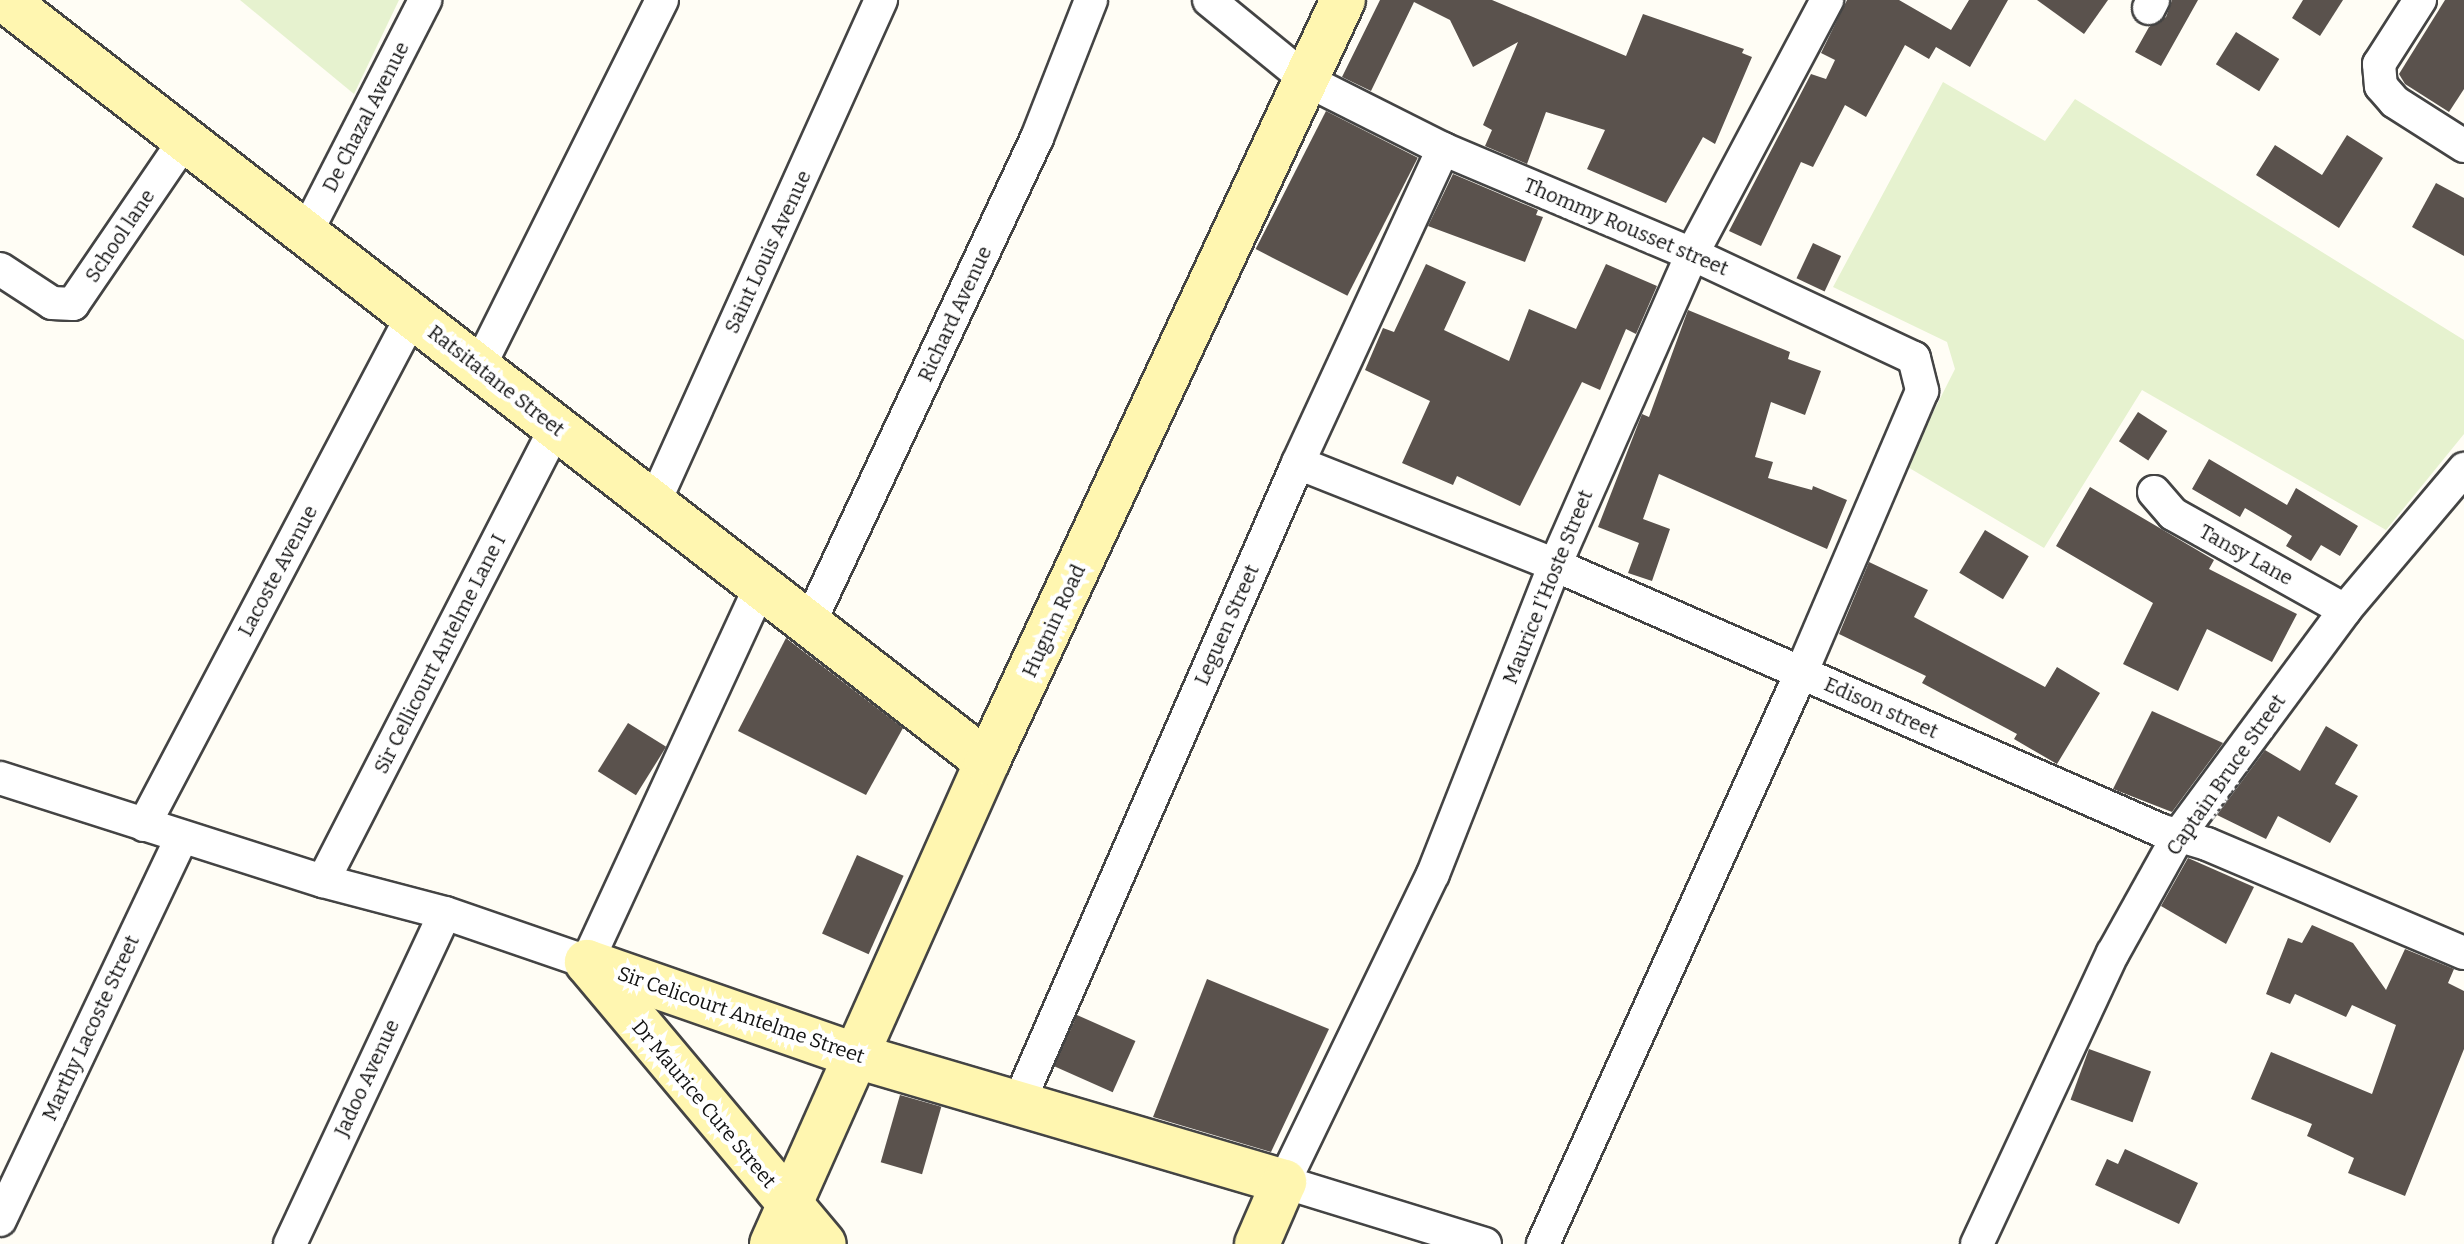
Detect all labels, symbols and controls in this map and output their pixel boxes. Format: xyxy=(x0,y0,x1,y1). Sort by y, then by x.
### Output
street label: De Chazal Avenue xyxy=(318,38,414,196)
street label: Saint Louis Avenue xyxy=(720,167,816,337)
street label: Thommy Rousset street xyxy=(1520,173,1732,281)
street label: School lane xyxy=(80,185,160,287)
street label: Richard Avenue xyxy=(913,242,997,386)
street label: Ratsitatane Street xyxy=(423,320,569,442)
street label: Maurice I'Hoste Street xyxy=(1498,487,1598,687)
street label: Lacoste Avenue xyxy=(233,501,323,641)
street label: Tansy Lane xyxy=(2195,519,2297,591)
street label: Sir Cellicourt Antelme Lane I xyxy=(369,530,511,778)
street label: Hugnin Road xyxy=(1017,561,1091,681)
street label: Leguen Street xyxy=(1190,561,1264,689)
street label: Edison street xyxy=(1820,672,1942,744)
street label: Captain Bruce Street xyxy=(2161,690,2291,860)
street label: Marthy Lacoste Street xyxy=(37,931,145,1125)
street label: Sir Celicourt Antelme Street xyxy=(614,961,868,1069)
street label: Dr Maurice Cure Street xyxy=(627,1015,781,1193)
street label: Jadoo Avenue xyxy=(329,1016,405,1140)

